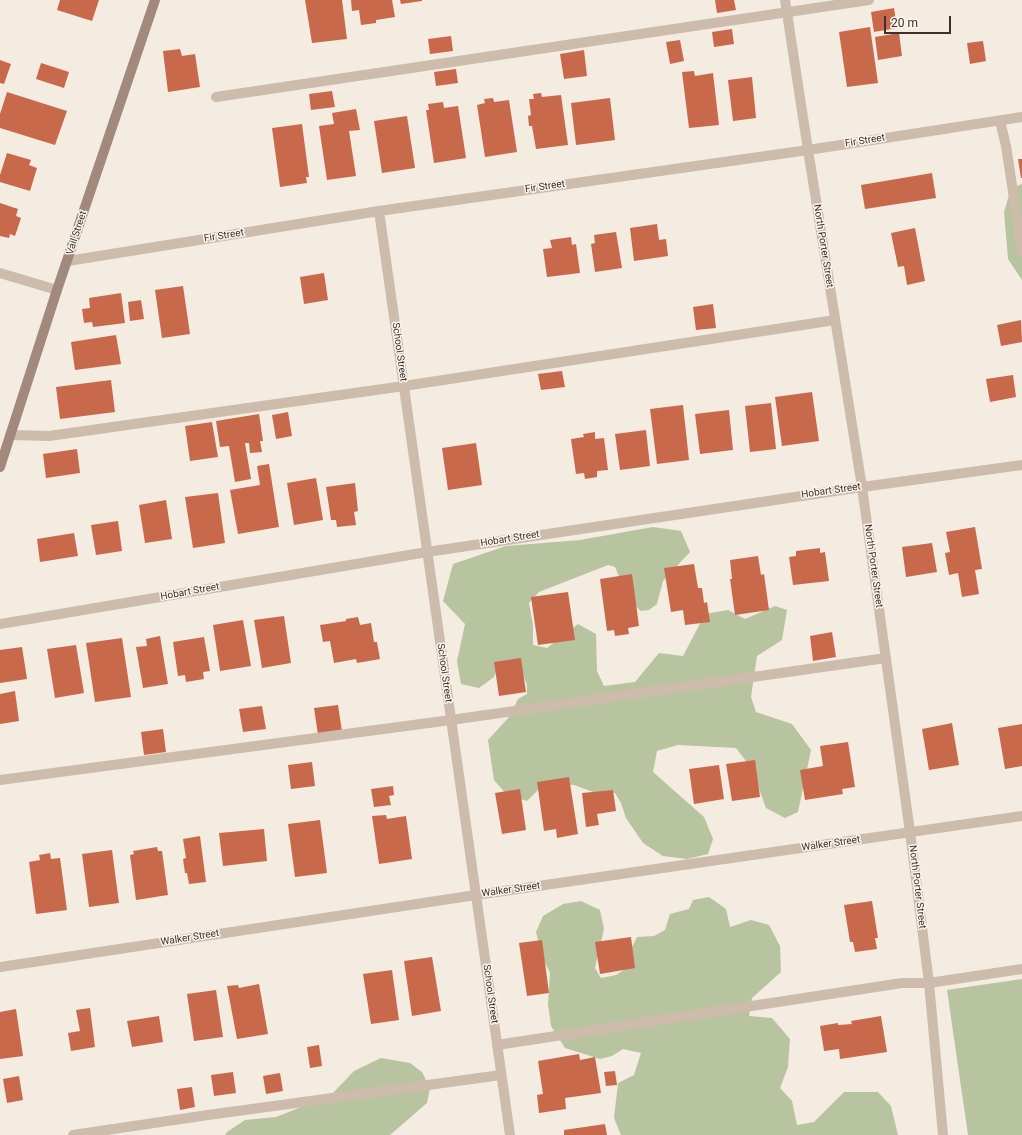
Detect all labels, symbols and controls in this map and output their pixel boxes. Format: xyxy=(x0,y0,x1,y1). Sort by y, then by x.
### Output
scale bar xyxy=(886,8,953,34)
text: 20 m xyxy=(891,16,918,30)
street label: Fir Street xyxy=(844,132,886,150)
street label: Fir Street xyxy=(524,178,566,196)
street label: North Porter Street xyxy=(810,204,836,288)
street label: Vail Street xyxy=(64,210,90,256)
street label: Fir Street xyxy=(203,227,245,245)
street label: School Street xyxy=(389,322,409,382)
street label: Hobart Street xyxy=(801,481,861,501)
street label: North Porter Street xyxy=(861,524,885,608)
street label: Hobart Street xyxy=(480,528,540,550)
street label: Hobart Street xyxy=(160,581,220,603)
street label: School Street xyxy=(434,643,454,703)
street label: Walker Street xyxy=(801,834,861,854)
street label: North Porter Street xyxy=(906,845,928,929)
street label: Walker Street xyxy=(481,880,541,900)
street label: Walker Street xyxy=(160,927,220,949)
street label: School Street xyxy=(480,964,500,1024)

